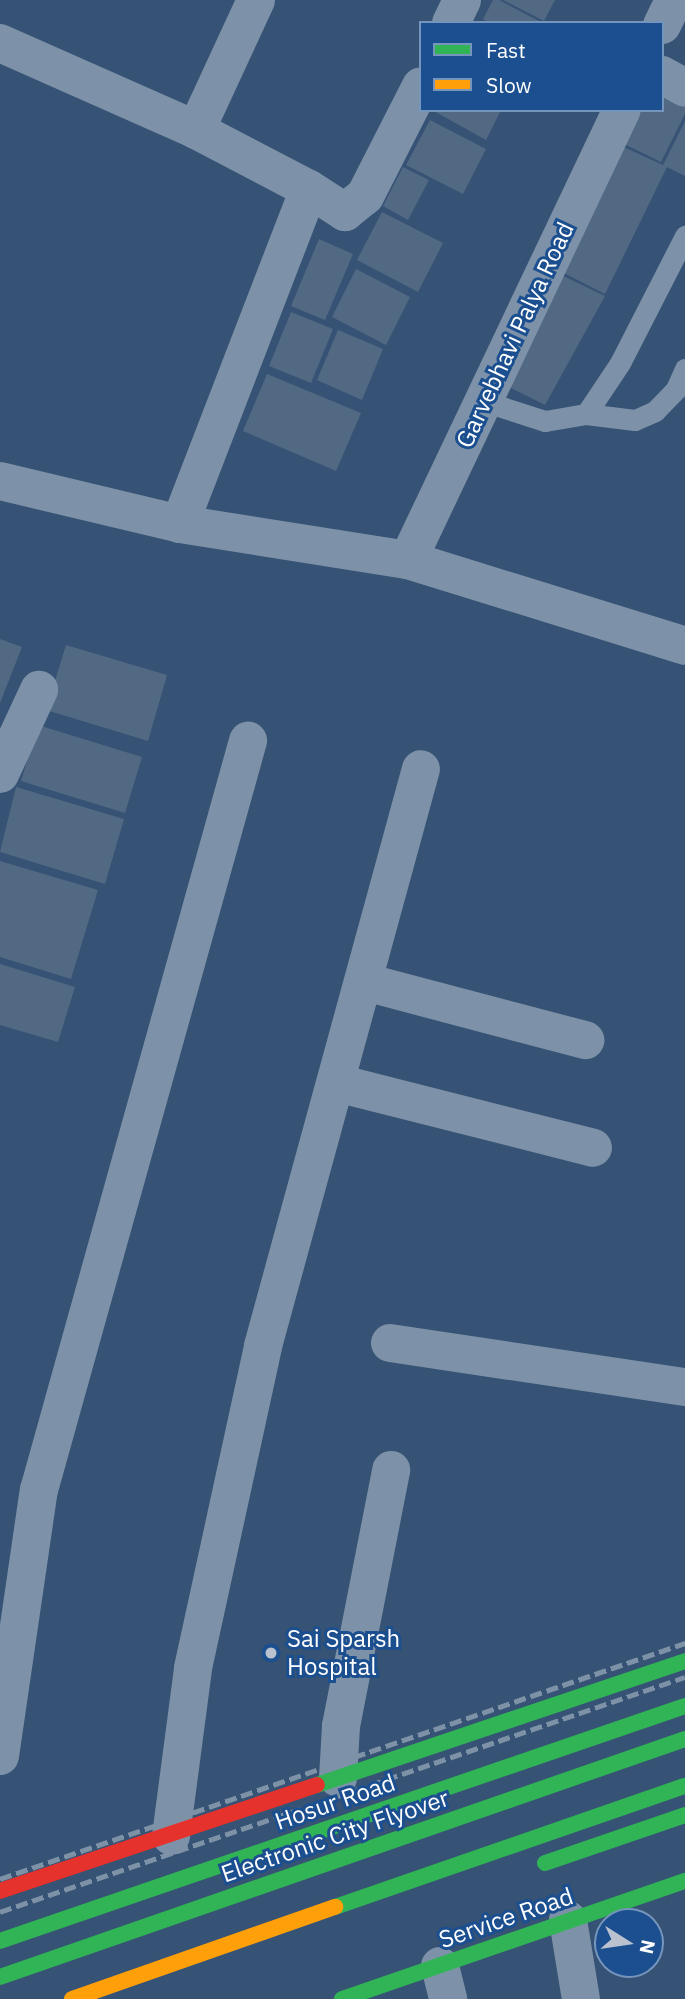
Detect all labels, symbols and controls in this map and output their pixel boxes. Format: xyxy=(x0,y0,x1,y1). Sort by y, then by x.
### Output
legend xyxy=(419,21,664,112)
text: Fast xyxy=(486,36,526,64)
text: Slow xyxy=(486,71,532,99)
street label: Garvebhavi Palya Road xyxy=(450,218,580,452)
place label: Sai Sparsh Hospital xyxy=(287,1625,400,1681)
marker: Sai Sparsh Hospital xyxy=(261,1643,281,1663)
street label: Hosur Road xyxy=(271,1768,399,1836)
street label: Electronic City Flyover xyxy=(217,1783,453,1889)
street label: Service Road xyxy=(435,1882,577,1954)
north arrow xyxy=(594,1908,664,1978)
text: N xyxy=(634,1938,661,1956)

